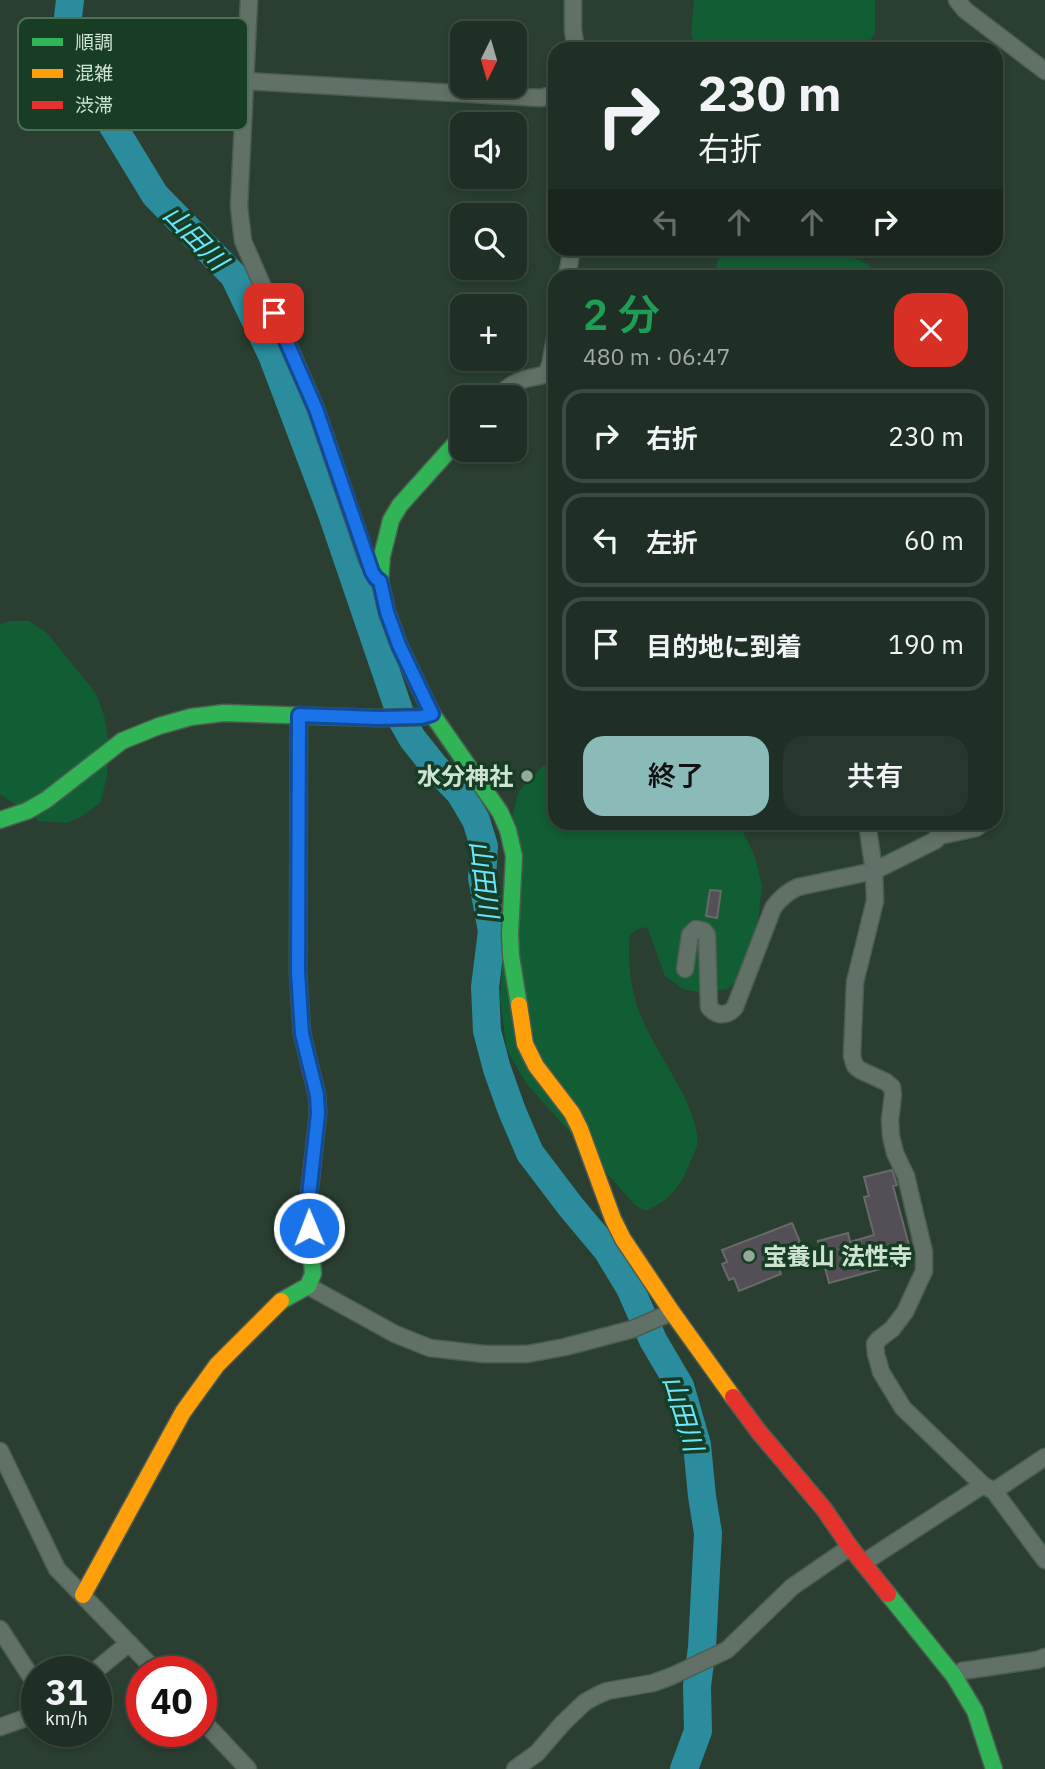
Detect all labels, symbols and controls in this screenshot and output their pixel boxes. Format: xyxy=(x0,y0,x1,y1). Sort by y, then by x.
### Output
legend xyxy=(18,18,248,130)
north arrow xyxy=(450,21,527,98)
map controls xyxy=(450,21,527,462)
text: 順調 xyxy=(75,30,113,54)
text: 混雑 xyxy=(75,61,113,85)
text: 230 m xyxy=(698,61,842,124)
icon: right xyxy=(583,70,674,161)
text: 渋滞 xyxy=(75,93,113,117)
button: sound xyxy=(450,112,527,189)
text: 右折 xyxy=(698,127,762,169)
water label: 山田川 xyxy=(157,197,237,279)
button: search xyxy=(450,203,527,280)
icon: left xyxy=(647,203,685,241)
icon: ahead xyxy=(720,203,758,241)
icon: ahead xyxy=(793,203,831,241)
icon: right xyxy=(866,203,904,241)
pin xyxy=(244,283,304,343)
text: 2 分 xyxy=(583,287,660,342)
button: close xyxy=(894,293,968,367)
icon: arrive xyxy=(255,294,293,332)
button: + xyxy=(450,294,527,371)
text: 480 m · 06:47 xyxy=(583,341,730,371)
button: − xyxy=(450,385,527,462)
icon: right xyxy=(587,417,625,455)
text: 230 m xyxy=(888,419,964,453)
text: 右折 xyxy=(646,421,698,455)
icon: left xyxy=(587,521,625,559)
text: 60 m xyxy=(904,523,964,557)
text: 左折 xyxy=(646,525,698,559)
icon: arrive xyxy=(587,625,625,663)
text: 190 m xyxy=(888,627,964,661)
text: 目的地に到着 xyxy=(646,629,802,663)
button: 終了 xyxy=(583,736,769,816)
button: 共有 xyxy=(783,736,968,816)
place label: 水分神社 xyxy=(417,760,513,792)
marker: 水分神社 xyxy=(519,768,535,784)
water label: 山田川 xyxy=(463,838,507,923)
position arrow xyxy=(272,1191,346,1265)
place label: 宝養山 法性寺 xyxy=(763,1240,913,1272)
marker: 宝養山 法性寺 xyxy=(741,1248,757,1264)
water label: 山田川 xyxy=(656,1371,713,1458)
speed limit sign: 40 xyxy=(126,1656,217,1747)
text: 31 xyxy=(45,1669,88,1715)
text: km/h xyxy=(45,1707,88,1730)

